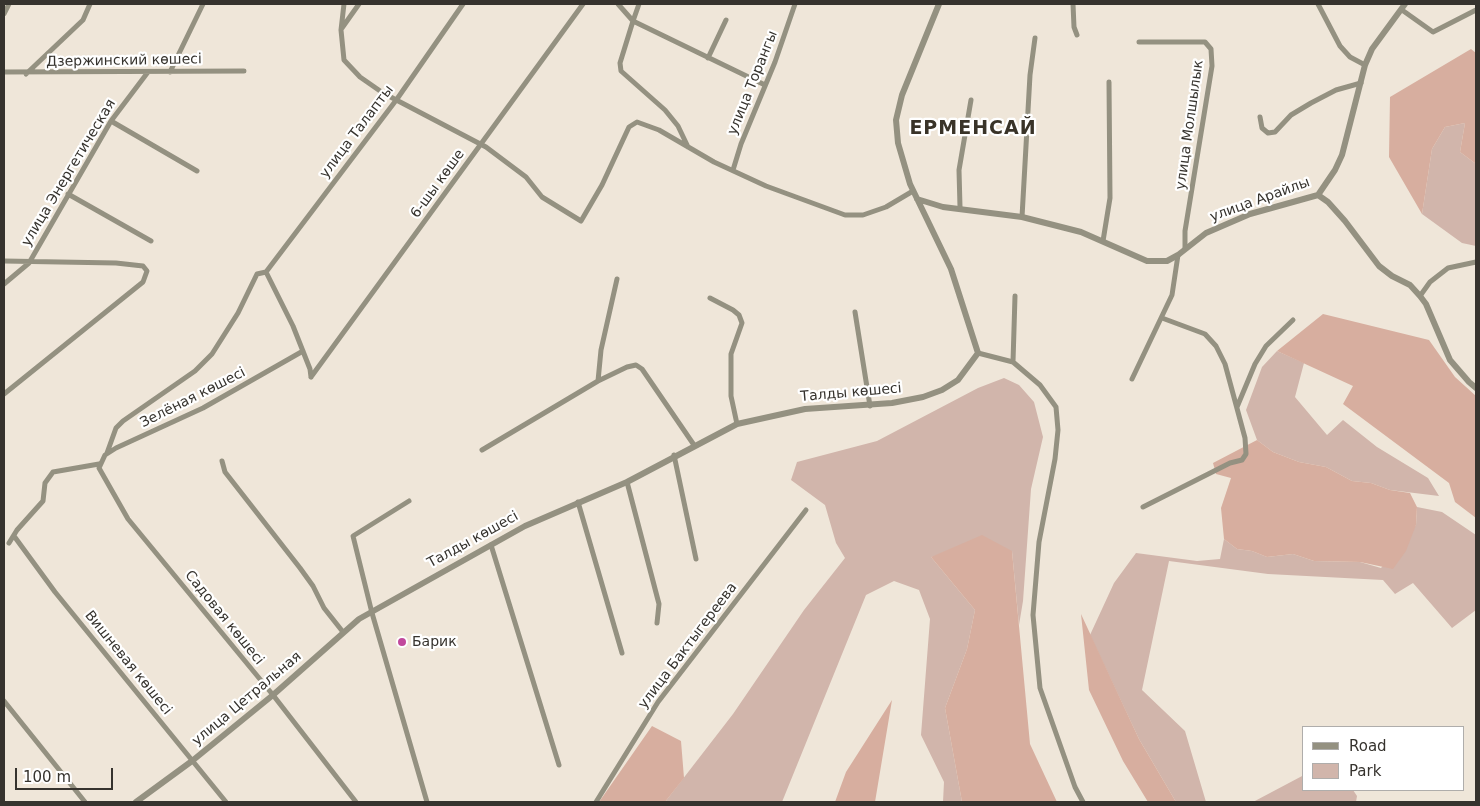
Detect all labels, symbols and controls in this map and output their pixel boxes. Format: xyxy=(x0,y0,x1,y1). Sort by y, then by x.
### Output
street label: улица Торангы xyxy=(724,28,782,138)
street label: Дзержинский көшесі xyxy=(46,51,202,71)
street label: улица Молшылык xyxy=(1173,59,1207,191)
street label: улица Талапты xyxy=(317,82,397,182)
street label: улица Энергетическая xyxy=(18,96,120,250)
district label: ЕРМЕНСАЙ xyxy=(908,118,1038,140)
street label: 6-шы көше xyxy=(407,146,469,222)
street label: улица Арайлы xyxy=(1208,174,1312,226)
street label: Зелёная көшесі xyxy=(138,364,248,432)
street label: Талды көшесі xyxy=(800,380,902,406)
street label: Талды көшесі xyxy=(425,508,521,572)
street label: Садовая көшесі xyxy=(181,568,267,668)
street label: улица Бактыгереева xyxy=(635,580,741,712)
street label: Вишневая көшесі xyxy=(81,608,175,718)
place label: Барик xyxy=(412,634,457,650)
marker: Барик xyxy=(396,636,408,648)
street label: улица Цетральная xyxy=(189,648,305,750)
legend xyxy=(1302,726,1465,791)
text: Road xyxy=(1349,737,1387,755)
scale bar xyxy=(18,758,115,790)
text: Park xyxy=(1349,762,1381,780)
text: 100 m xyxy=(23,768,71,786)

